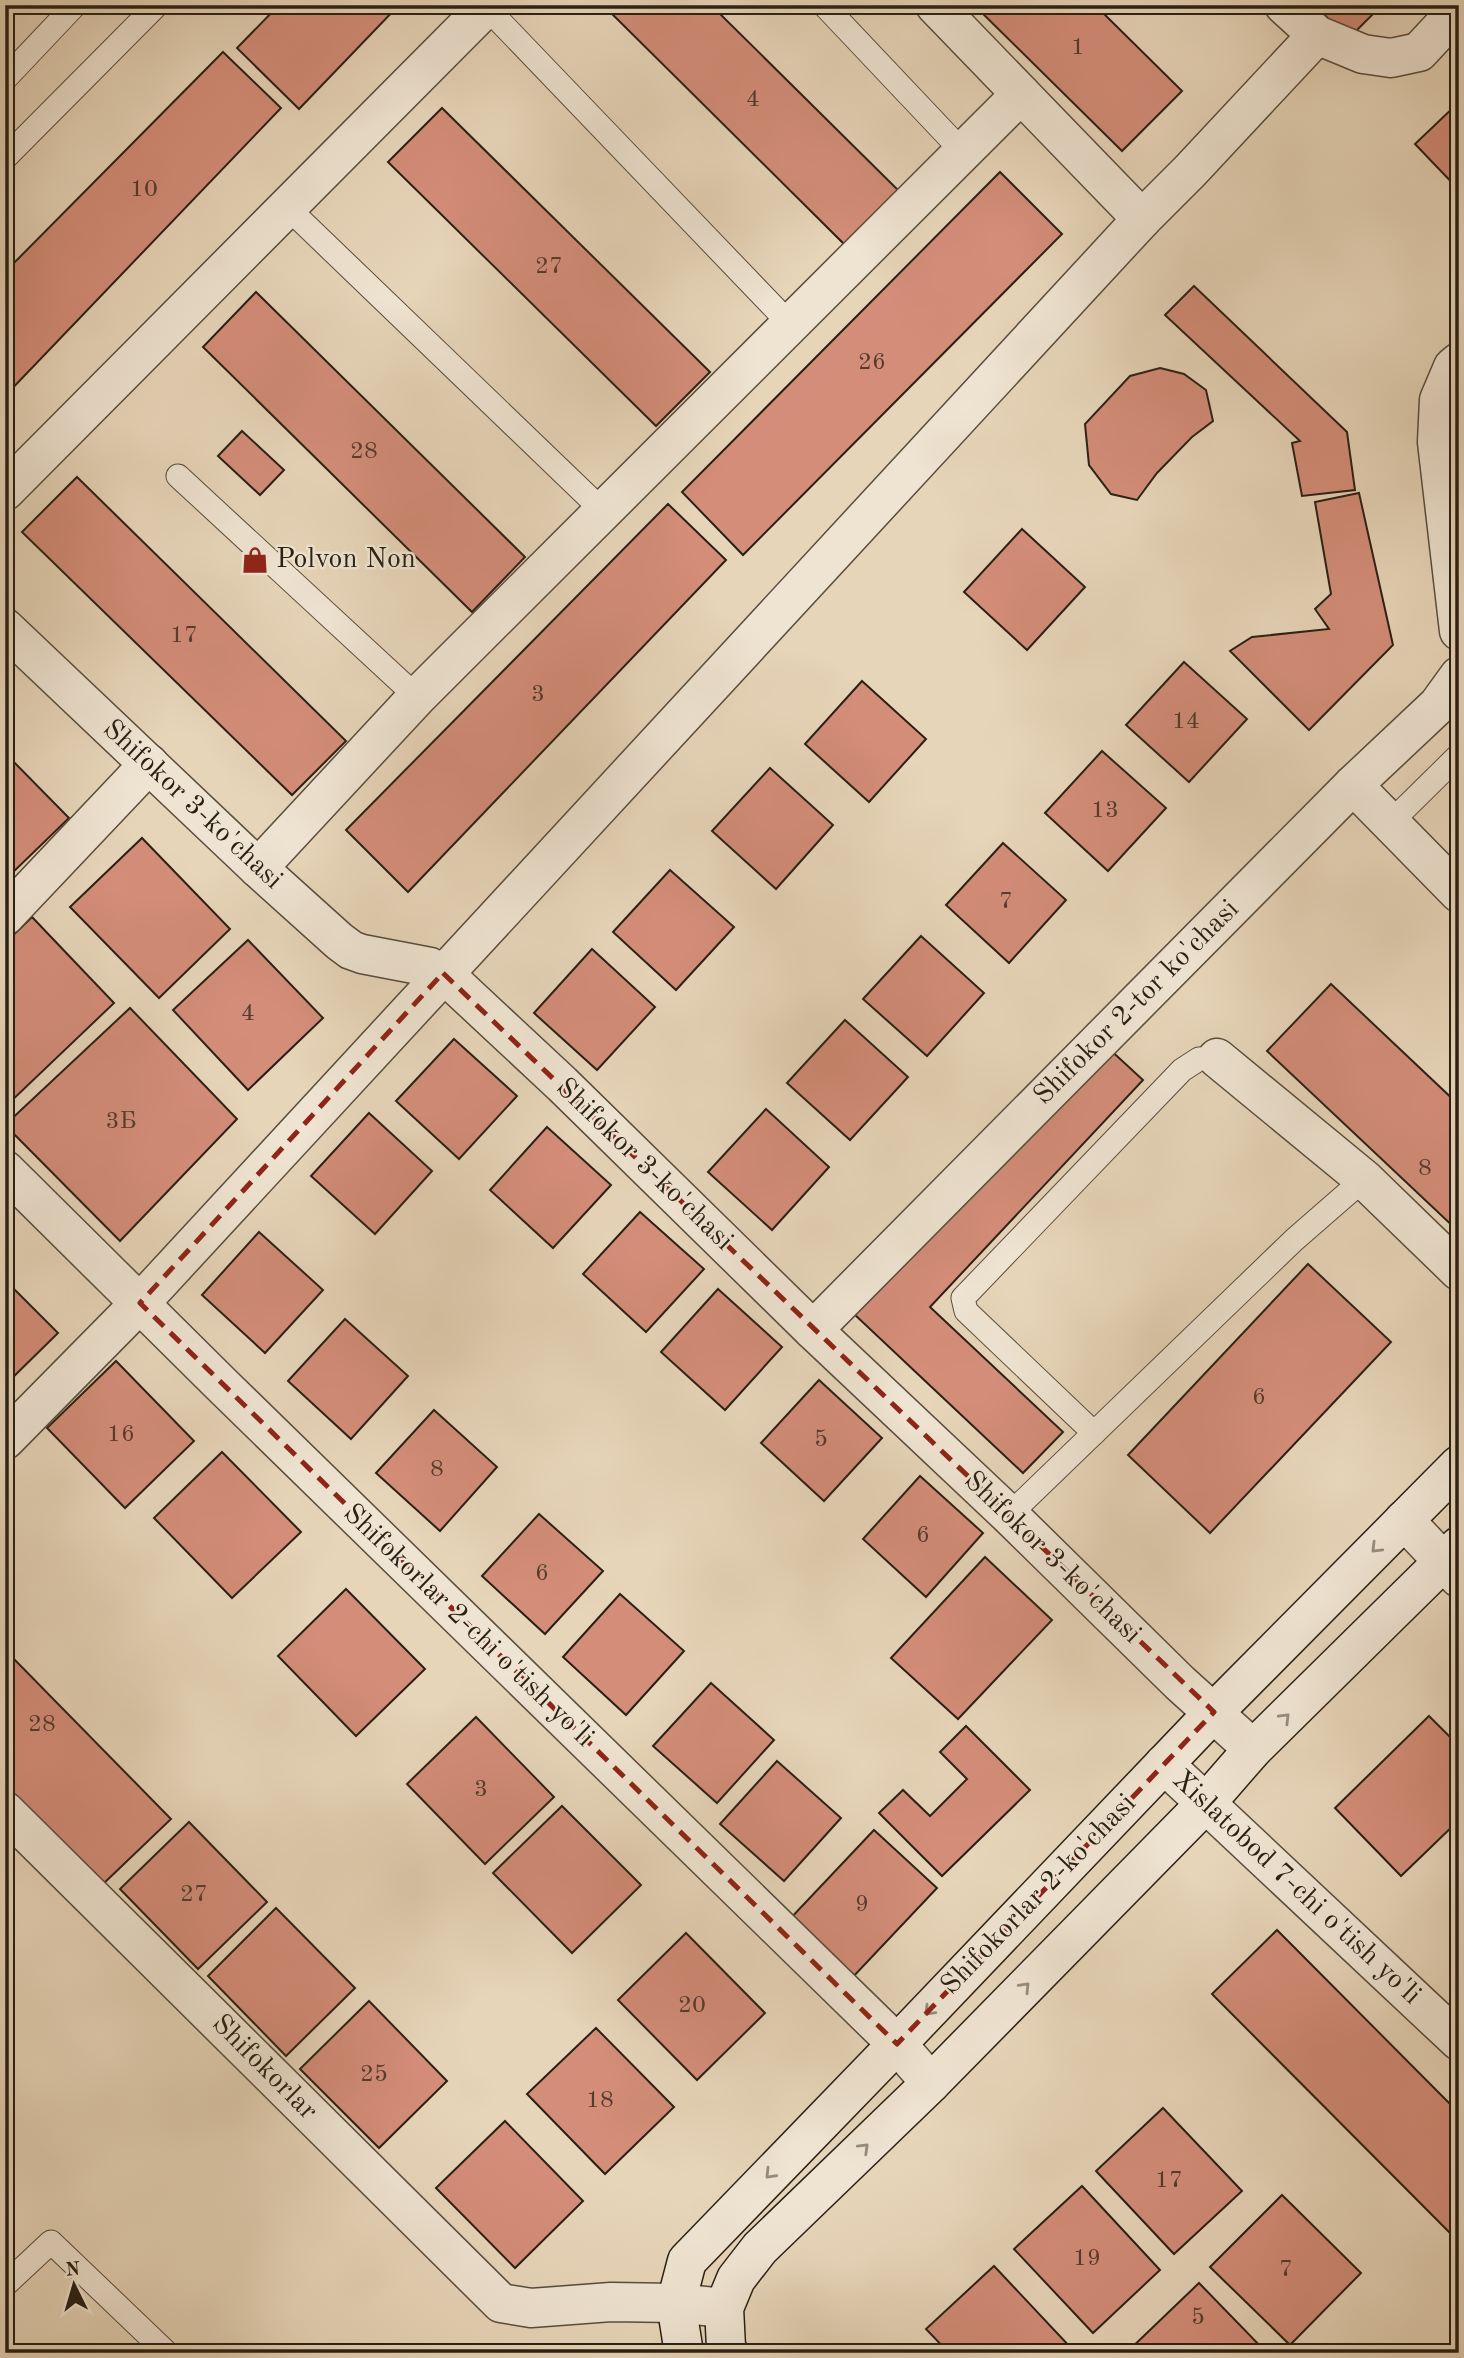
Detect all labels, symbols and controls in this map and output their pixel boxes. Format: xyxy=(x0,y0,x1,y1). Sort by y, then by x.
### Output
house number: 1 xyxy=(1071,36,1085,60)
house number: 4 xyxy=(746,88,760,112)
house number: 10 xyxy=(130,178,158,202)
house number: 27 xyxy=(535,255,563,279)
house number: 26 xyxy=(858,351,886,375)
house number: 28 xyxy=(350,440,378,464)
shop icon: Polvon Non xyxy=(240,545,270,575)
place label: Polvon Non xyxy=(276,546,416,574)
house number: 17 xyxy=(170,624,198,648)
house number: 3 xyxy=(531,683,545,707)
house number: 14 xyxy=(1172,710,1200,734)
street label: Shifokor 3-ko'chasi xyxy=(97,715,287,895)
house number: 13 xyxy=(1091,799,1119,823)
house number: 7 xyxy=(999,890,1013,914)
street label: Shifokor 2-tor ko'chasi xyxy=(1029,895,1245,1111)
house number: 4 xyxy=(241,1002,255,1026)
street label: Shifokor 3-ko'chasi xyxy=(550,1074,738,1256)
house number: 3Б xyxy=(106,1110,136,1134)
house number: 8 xyxy=(1418,1157,1432,1181)
house number: 6 xyxy=(1252,1386,1266,1410)
house number: 16 xyxy=(107,1423,135,1447)
house number: 5 xyxy=(814,1428,828,1452)
house number: 8 xyxy=(430,1458,444,1482)
street label: Shifokor 3-ko'chasi xyxy=(958,1467,1146,1649)
street label: Shifokorlar 2-chi o'tish yo'li xyxy=(338,1499,598,1753)
house number: 6 xyxy=(916,1524,930,1548)
one-way arrow xyxy=(1372,1540,1385,1553)
house number: 6 xyxy=(535,1562,549,1586)
house number: 28 xyxy=(28,1713,56,1737)
one-way arrow xyxy=(1277,1714,1289,1726)
street label: Xislatobod 7-chi o'tish yo'li xyxy=(1166,1766,1426,2010)
house number: 3 xyxy=(474,1778,488,1802)
street label: Shifokorlar 2-ko'chasi xyxy=(936,1789,1142,2001)
house number: 27 xyxy=(180,1883,208,1907)
house number: 9 xyxy=(855,1893,869,1917)
one-way arrow xyxy=(1017,1983,1030,1996)
house number: 20 xyxy=(678,1994,706,2018)
one-way arrow xyxy=(924,2003,937,2016)
street label: Shifokorlar xyxy=(206,2010,322,2126)
house number: 25 xyxy=(360,2063,388,2087)
house number: 18 xyxy=(586,2089,614,2113)
one-way arrow xyxy=(856,2144,869,2157)
one-way arrow xyxy=(765,2166,778,2179)
house number: 17 xyxy=(1155,2169,1183,2193)
house number: 19 xyxy=(1073,2247,1101,2271)
north arrow xyxy=(38,2250,108,2320)
house number: 7 xyxy=(1279,2258,1293,2282)
text: N xyxy=(65,2260,81,2281)
house number: 5 xyxy=(1191,2306,1205,2330)

